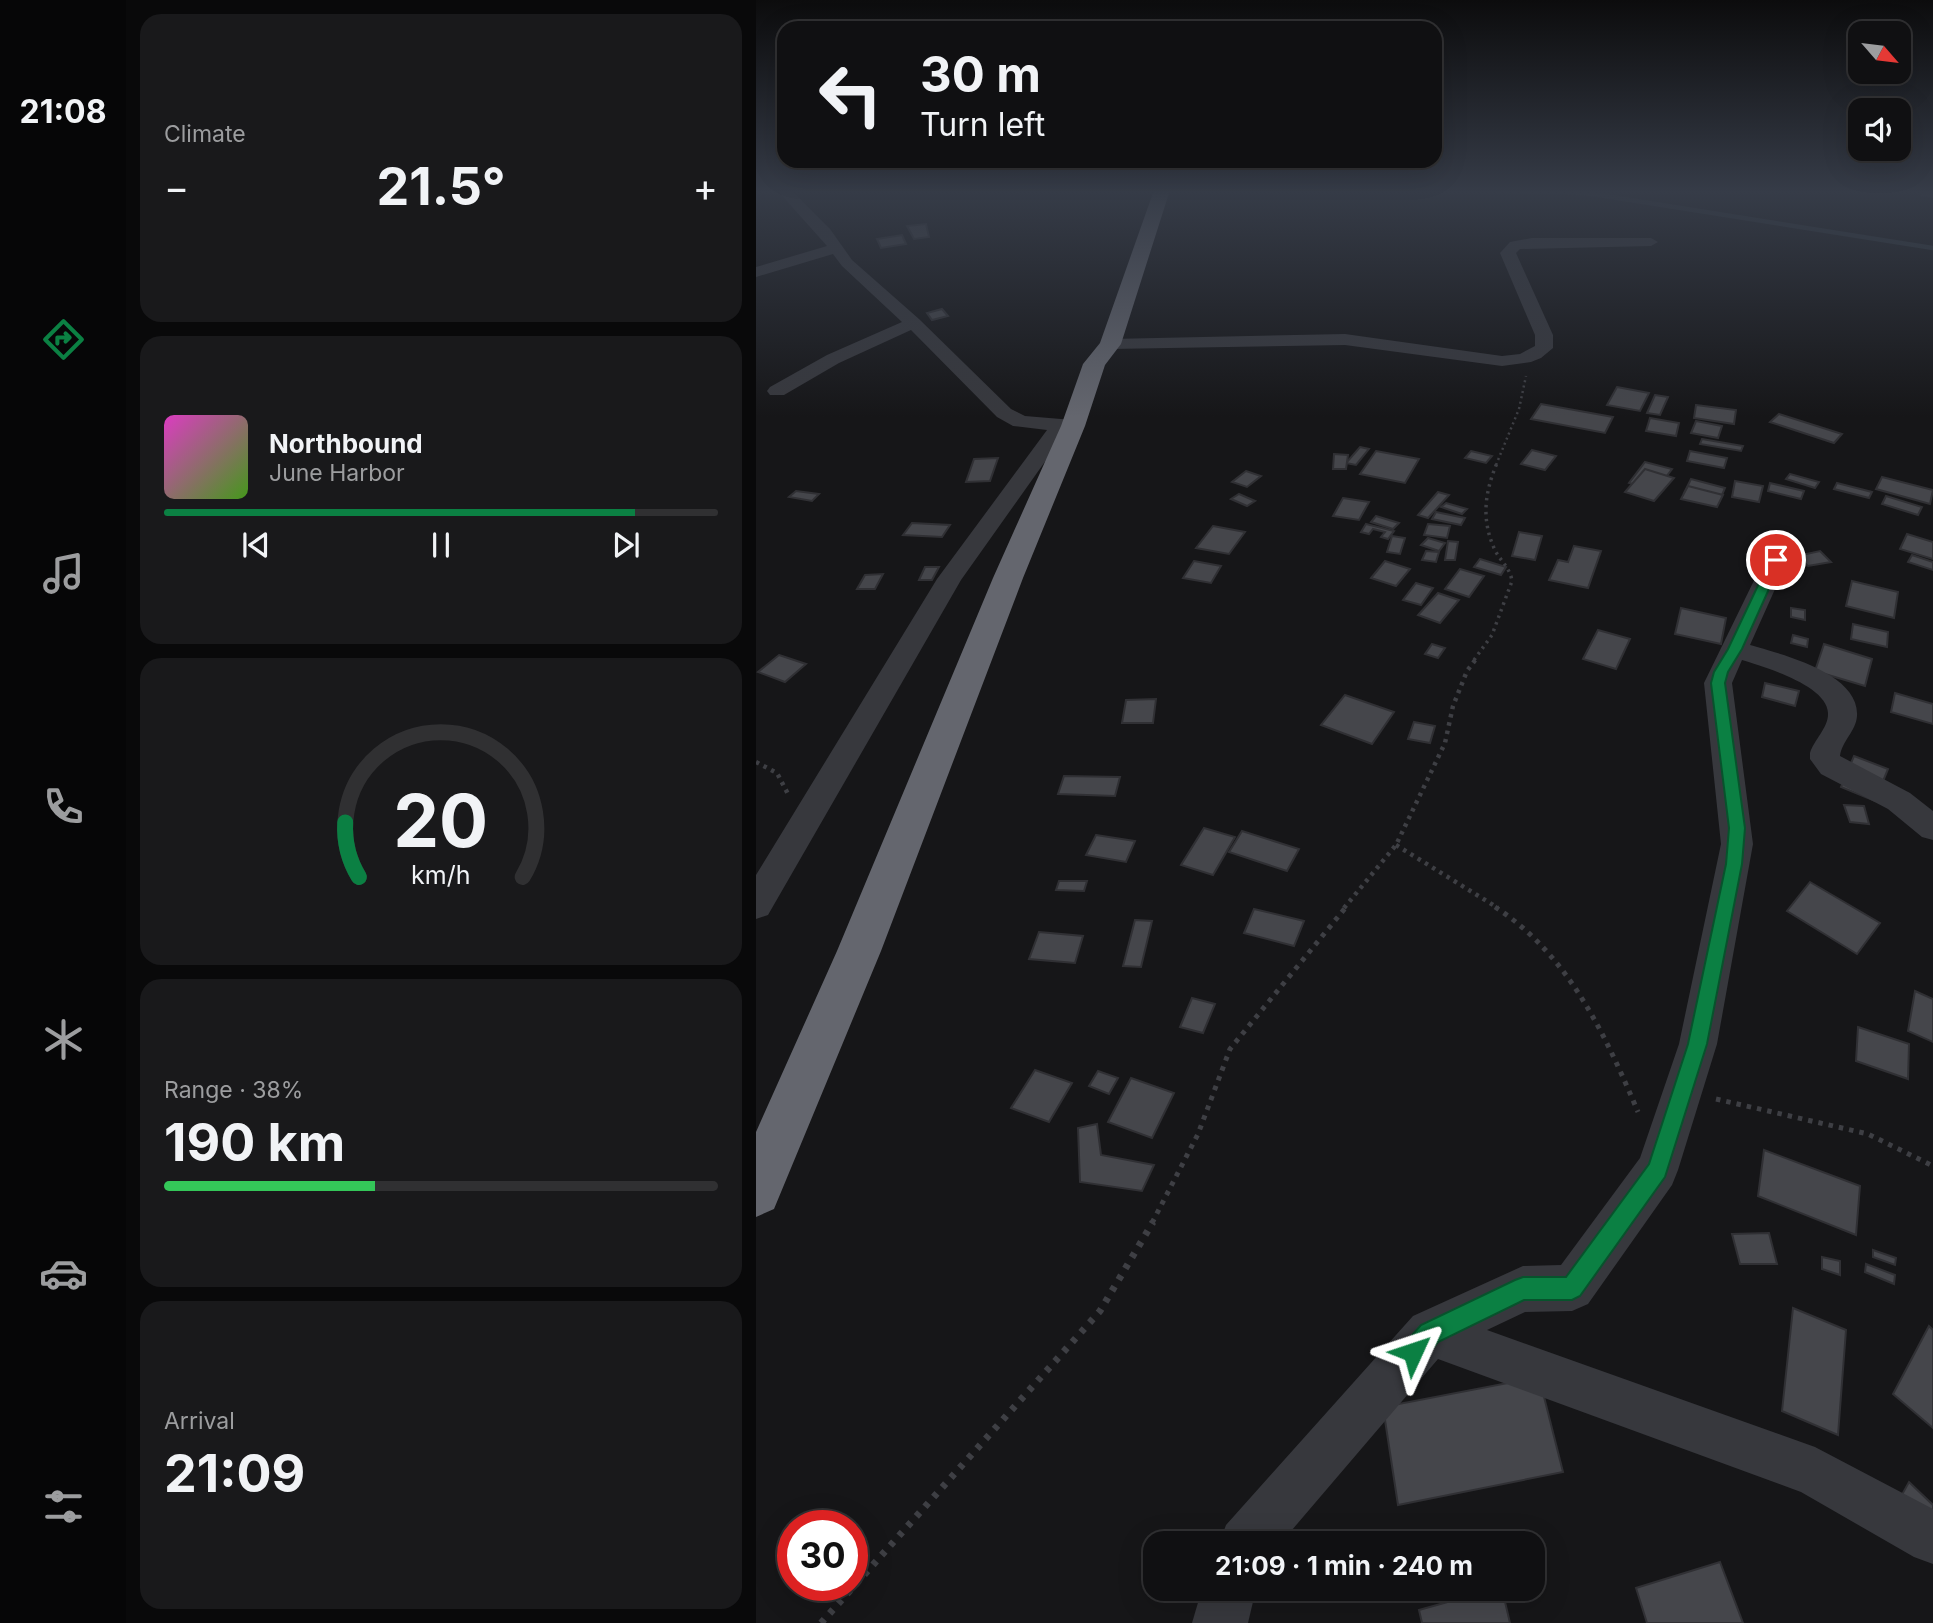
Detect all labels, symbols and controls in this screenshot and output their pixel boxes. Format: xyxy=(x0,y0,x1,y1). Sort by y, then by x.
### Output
north arrow xyxy=(1848,21,1911,84)
map controls xyxy=(1848,21,1911,161)
text: 30 m xyxy=(920,45,1041,104)
icon: left xyxy=(805,49,896,140)
text: 21:08 xyxy=(19,92,107,131)
button: sound xyxy=(1848,98,1911,161)
text: Turn left xyxy=(920,105,1045,144)
text: Climate xyxy=(164,120,246,148)
text: 21.5° xyxy=(376,155,506,218)
text: − xyxy=(164,164,189,210)
text: + xyxy=(693,164,718,210)
icon: directions xyxy=(39,315,88,364)
text: Northbound xyxy=(269,428,423,459)
text: June Harbor xyxy=(269,459,405,487)
icon: previous xyxy=(237,526,275,564)
icon: pause xyxy=(422,526,460,564)
icon: next xyxy=(607,526,645,564)
pin xyxy=(1746,530,1806,590)
icon: arrive xyxy=(1757,541,1795,579)
icon: music xyxy=(39,549,88,598)
text: 20 xyxy=(394,777,488,866)
icon: phone xyxy=(39,782,88,831)
text: km/h xyxy=(411,860,471,890)
icon: climate xyxy=(39,1015,88,1064)
text: Range · 38% xyxy=(164,1076,303,1104)
text: 190 km xyxy=(164,1111,345,1174)
icon: car xyxy=(39,1249,88,1298)
position arrow xyxy=(1376,1315,1450,1389)
text: Arrival xyxy=(164,1407,235,1435)
text: 21:09 xyxy=(164,1442,305,1505)
icon: filters xyxy=(39,1482,88,1531)
speed limit sign: 30 xyxy=(777,1510,868,1601)
text: 21:09 · 1 min · 240 m xyxy=(1215,1550,1473,1581)

